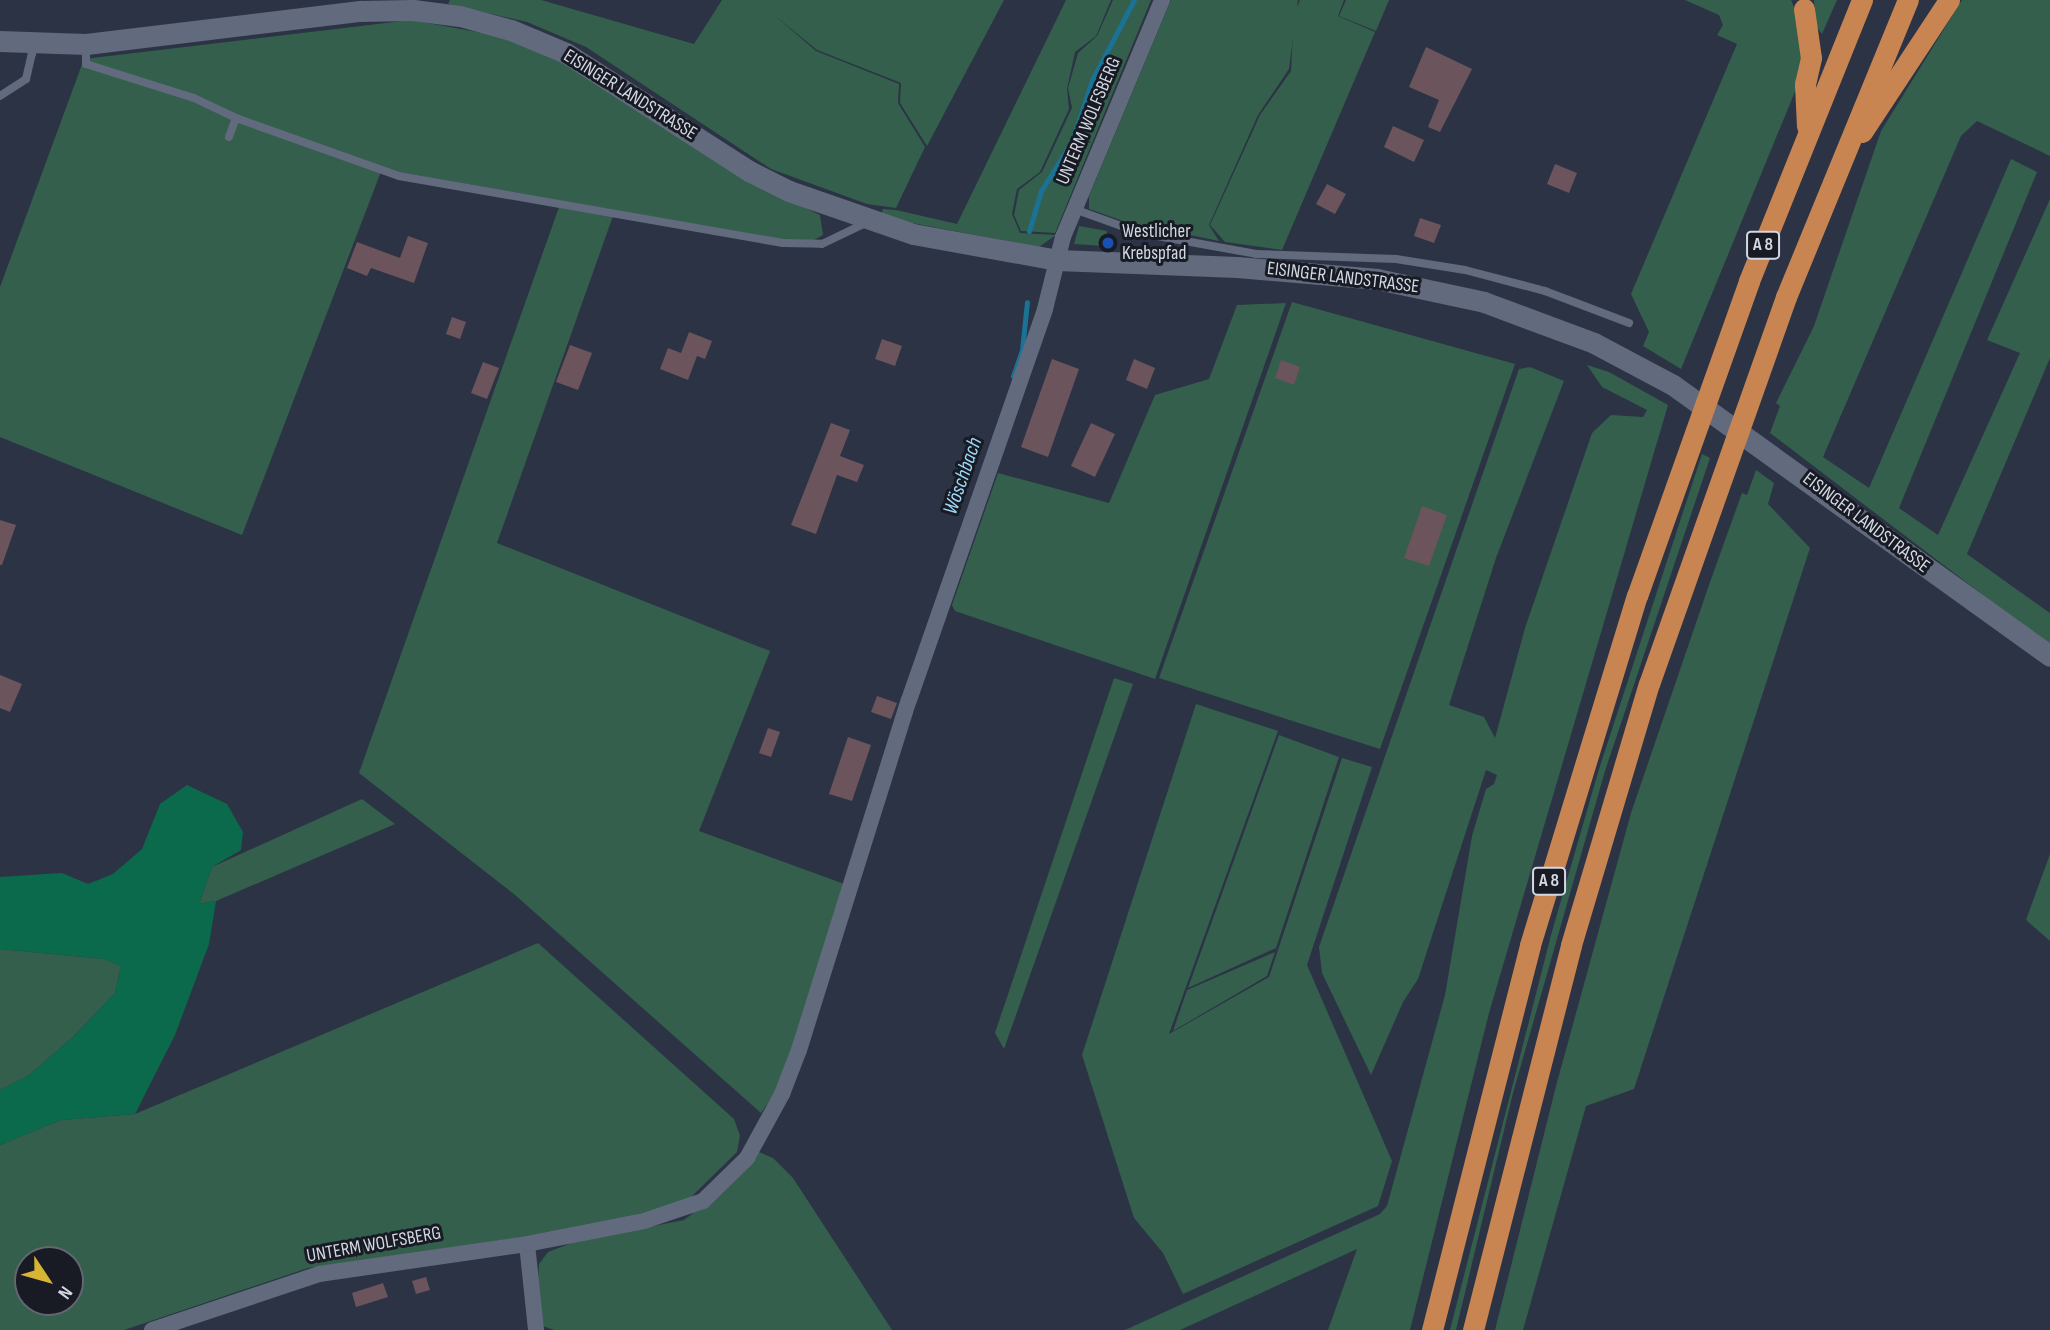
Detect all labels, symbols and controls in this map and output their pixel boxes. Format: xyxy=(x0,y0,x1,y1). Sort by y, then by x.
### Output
street label: EISINGER LANDSTRASSE xyxy=(559,45,701,145)
street label: UNTERM WOLFSBERG xyxy=(1052,54,1126,188)
place label: Westlicher Krebspfad xyxy=(1122,221,1191,265)
road number: A 8 xyxy=(1746,230,1780,260)
marker: Westlicher Krebspfad xyxy=(1100,235,1116,251)
street label: EISINGER LANDSTRASSE xyxy=(1266,257,1420,299)
water label: Wöschbach xyxy=(938,434,988,518)
street label: EISINGER LANDSTRASSE xyxy=(1798,468,1934,578)
road number: A 8 xyxy=(1532,866,1566,896)
street label: UNTERM WOLFSBERG xyxy=(305,1222,443,1268)
north arrow xyxy=(14,1246,84,1316)
text: N xyxy=(52,1282,77,1303)

